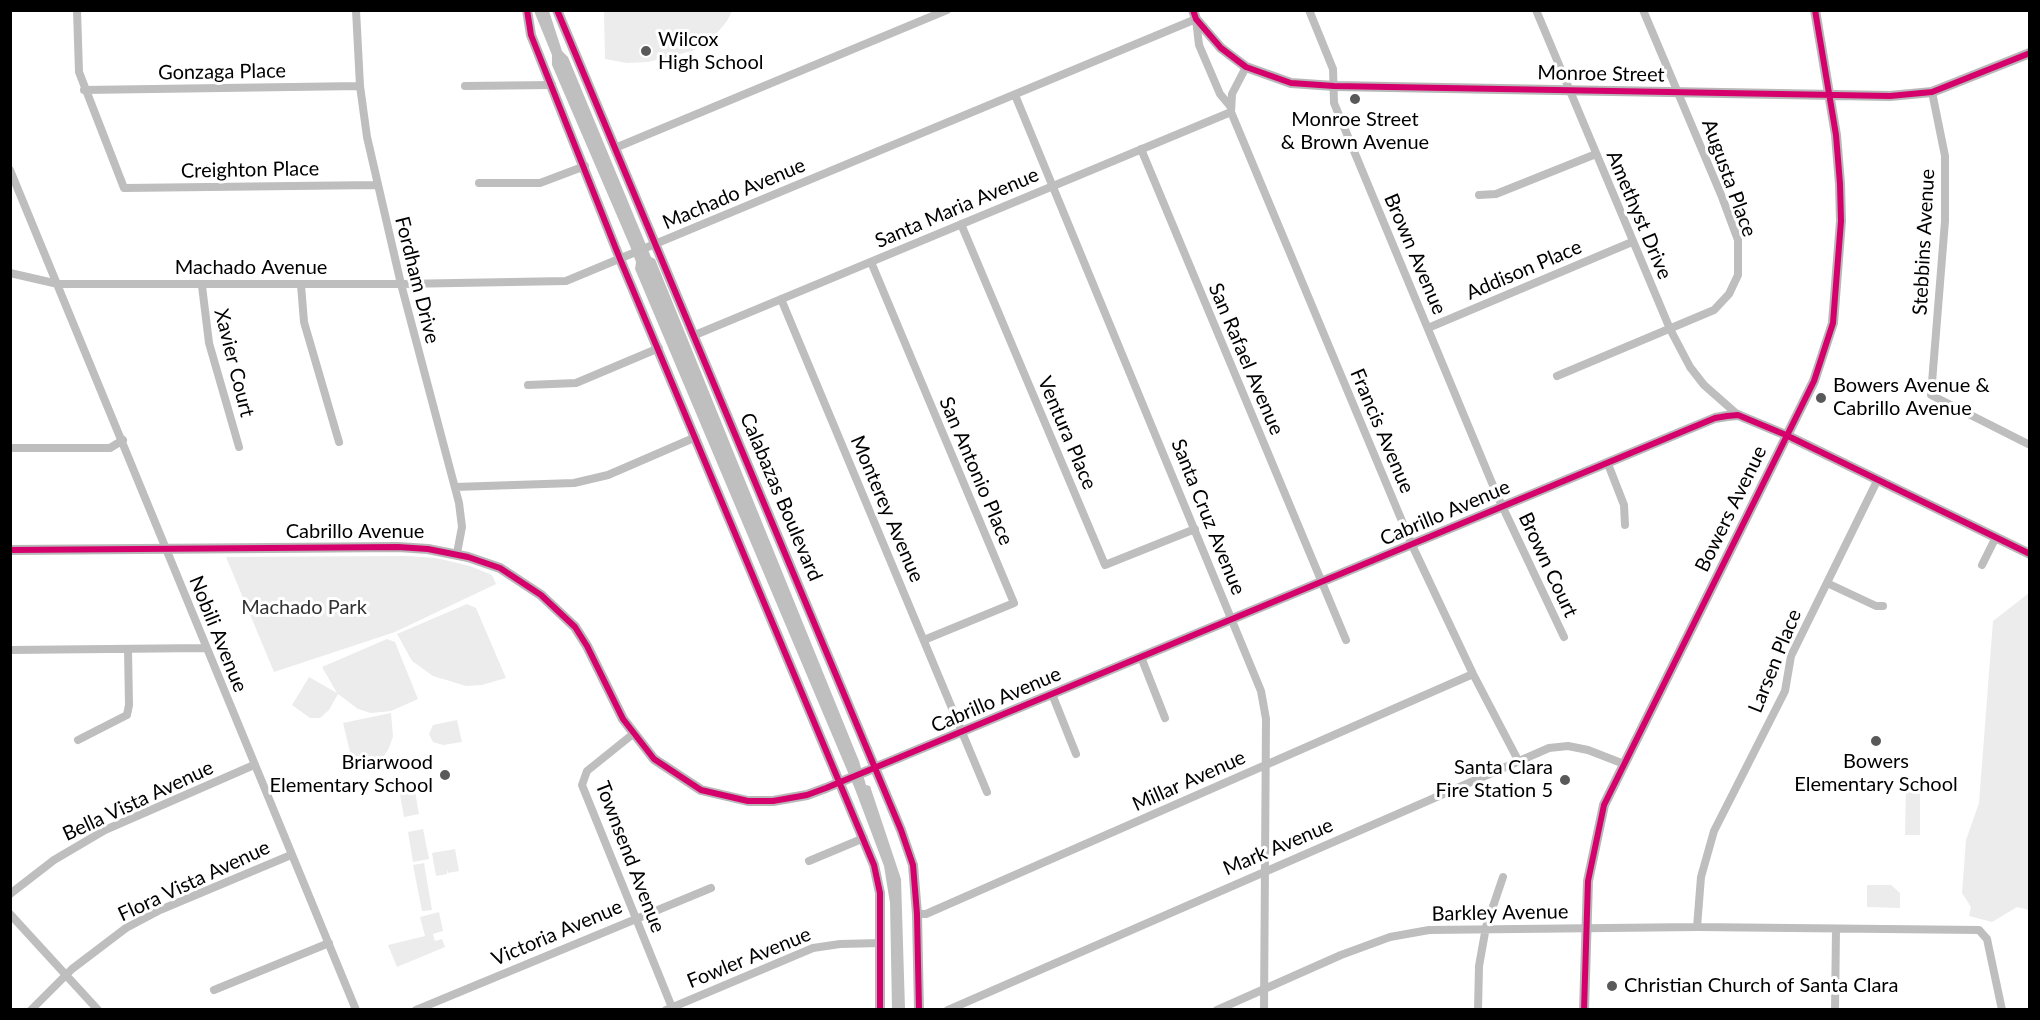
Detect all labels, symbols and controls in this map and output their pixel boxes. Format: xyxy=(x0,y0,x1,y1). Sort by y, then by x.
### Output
place label: Wilcox High School xyxy=(658,28,763,75)
marker: Wilcox High School xyxy=(639,44,653,58)
street label: Gonzaga Place xyxy=(158,59,286,85)
street label: Monroe Street xyxy=(1537,61,1665,87)
marker: Monroe Street & Brown Avenue xyxy=(1348,92,1362,106)
place label: Monroe Street & Brown Avenue xyxy=(1281,108,1429,155)
street label: Augusta Place xyxy=(1697,116,1761,240)
street label: Amethyst Drive xyxy=(1601,147,1677,283)
street label: Machado Avenue xyxy=(659,153,809,235)
street label: Creighton Place xyxy=(181,157,319,183)
street label: Santa Maria Avenue xyxy=(872,163,1042,253)
street label: Stebbins Avenue xyxy=(1908,168,1940,316)
street label: Brown Avenue xyxy=(1379,190,1451,318)
street label: Fordham Drive xyxy=(390,214,444,346)
street label: Addison Place xyxy=(1463,235,1585,305)
street label: Machado Avenue xyxy=(175,256,327,280)
street label: San Rafael Avenue xyxy=(1203,279,1289,439)
street label: Xavier Court xyxy=(209,306,259,420)
street label: Francis Avenue xyxy=(1345,365,1419,497)
street label: Ventura Place xyxy=(1032,373,1102,493)
place label: Bowers Avenue & Cabrillo Avenue xyxy=(1833,374,1990,421)
marker: Bowers Avenue & Cabrillo Avenue xyxy=(1814,391,1828,405)
street label: San Antonio Place xyxy=(934,393,1018,549)
street label: Calabazas Boulevard xyxy=(735,409,827,585)
street label: Monterey Avenue xyxy=(845,432,929,586)
street label: Santa Cruz Avenue xyxy=(1166,436,1250,598)
street label: Bowers Avenue xyxy=(1690,442,1772,576)
street label: Cabrillo Avenue xyxy=(1376,475,1514,551)
street label: Brown Court xyxy=(1513,509,1583,621)
street label: Cabrillo Avenue xyxy=(286,520,424,544)
street label: Nobili Avenue xyxy=(184,572,252,696)
park label: Machado Park xyxy=(241,596,367,620)
street label: Larsen Place xyxy=(1743,606,1807,716)
street label: Cabrillo Avenue xyxy=(927,662,1065,738)
marker: Bowers Elementary School xyxy=(1869,734,1883,748)
street label: Millar Avenue xyxy=(1129,745,1249,817)
place label: Bowers Elementary School xyxy=(1794,750,1958,797)
place label: Briarwood Elementary School xyxy=(270,751,433,798)
street label: Bella Vista Avenue xyxy=(59,756,217,846)
place label: Santa Clara Fire Station 5 xyxy=(1435,756,1553,803)
marker: Briarwood Elementary School xyxy=(438,768,452,782)
marker: Santa Clara Fire Station 5 xyxy=(1558,773,1572,787)
street label: Townsend Avenue xyxy=(590,778,670,936)
street label: Mark Avenue xyxy=(1219,813,1337,881)
street label: Flora Vista Avenue xyxy=(114,835,274,927)
street label: Victoria Avenue xyxy=(488,895,626,971)
street label: Barkley Avenue xyxy=(1431,900,1569,926)
street label: Fowler Avenue xyxy=(684,922,814,994)
place label: Christian Church of Santa Clara xyxy=(1624,974,1898,998)
marker: Christian Church of Santa Clara xyxy=(1605,979,1619,993)

